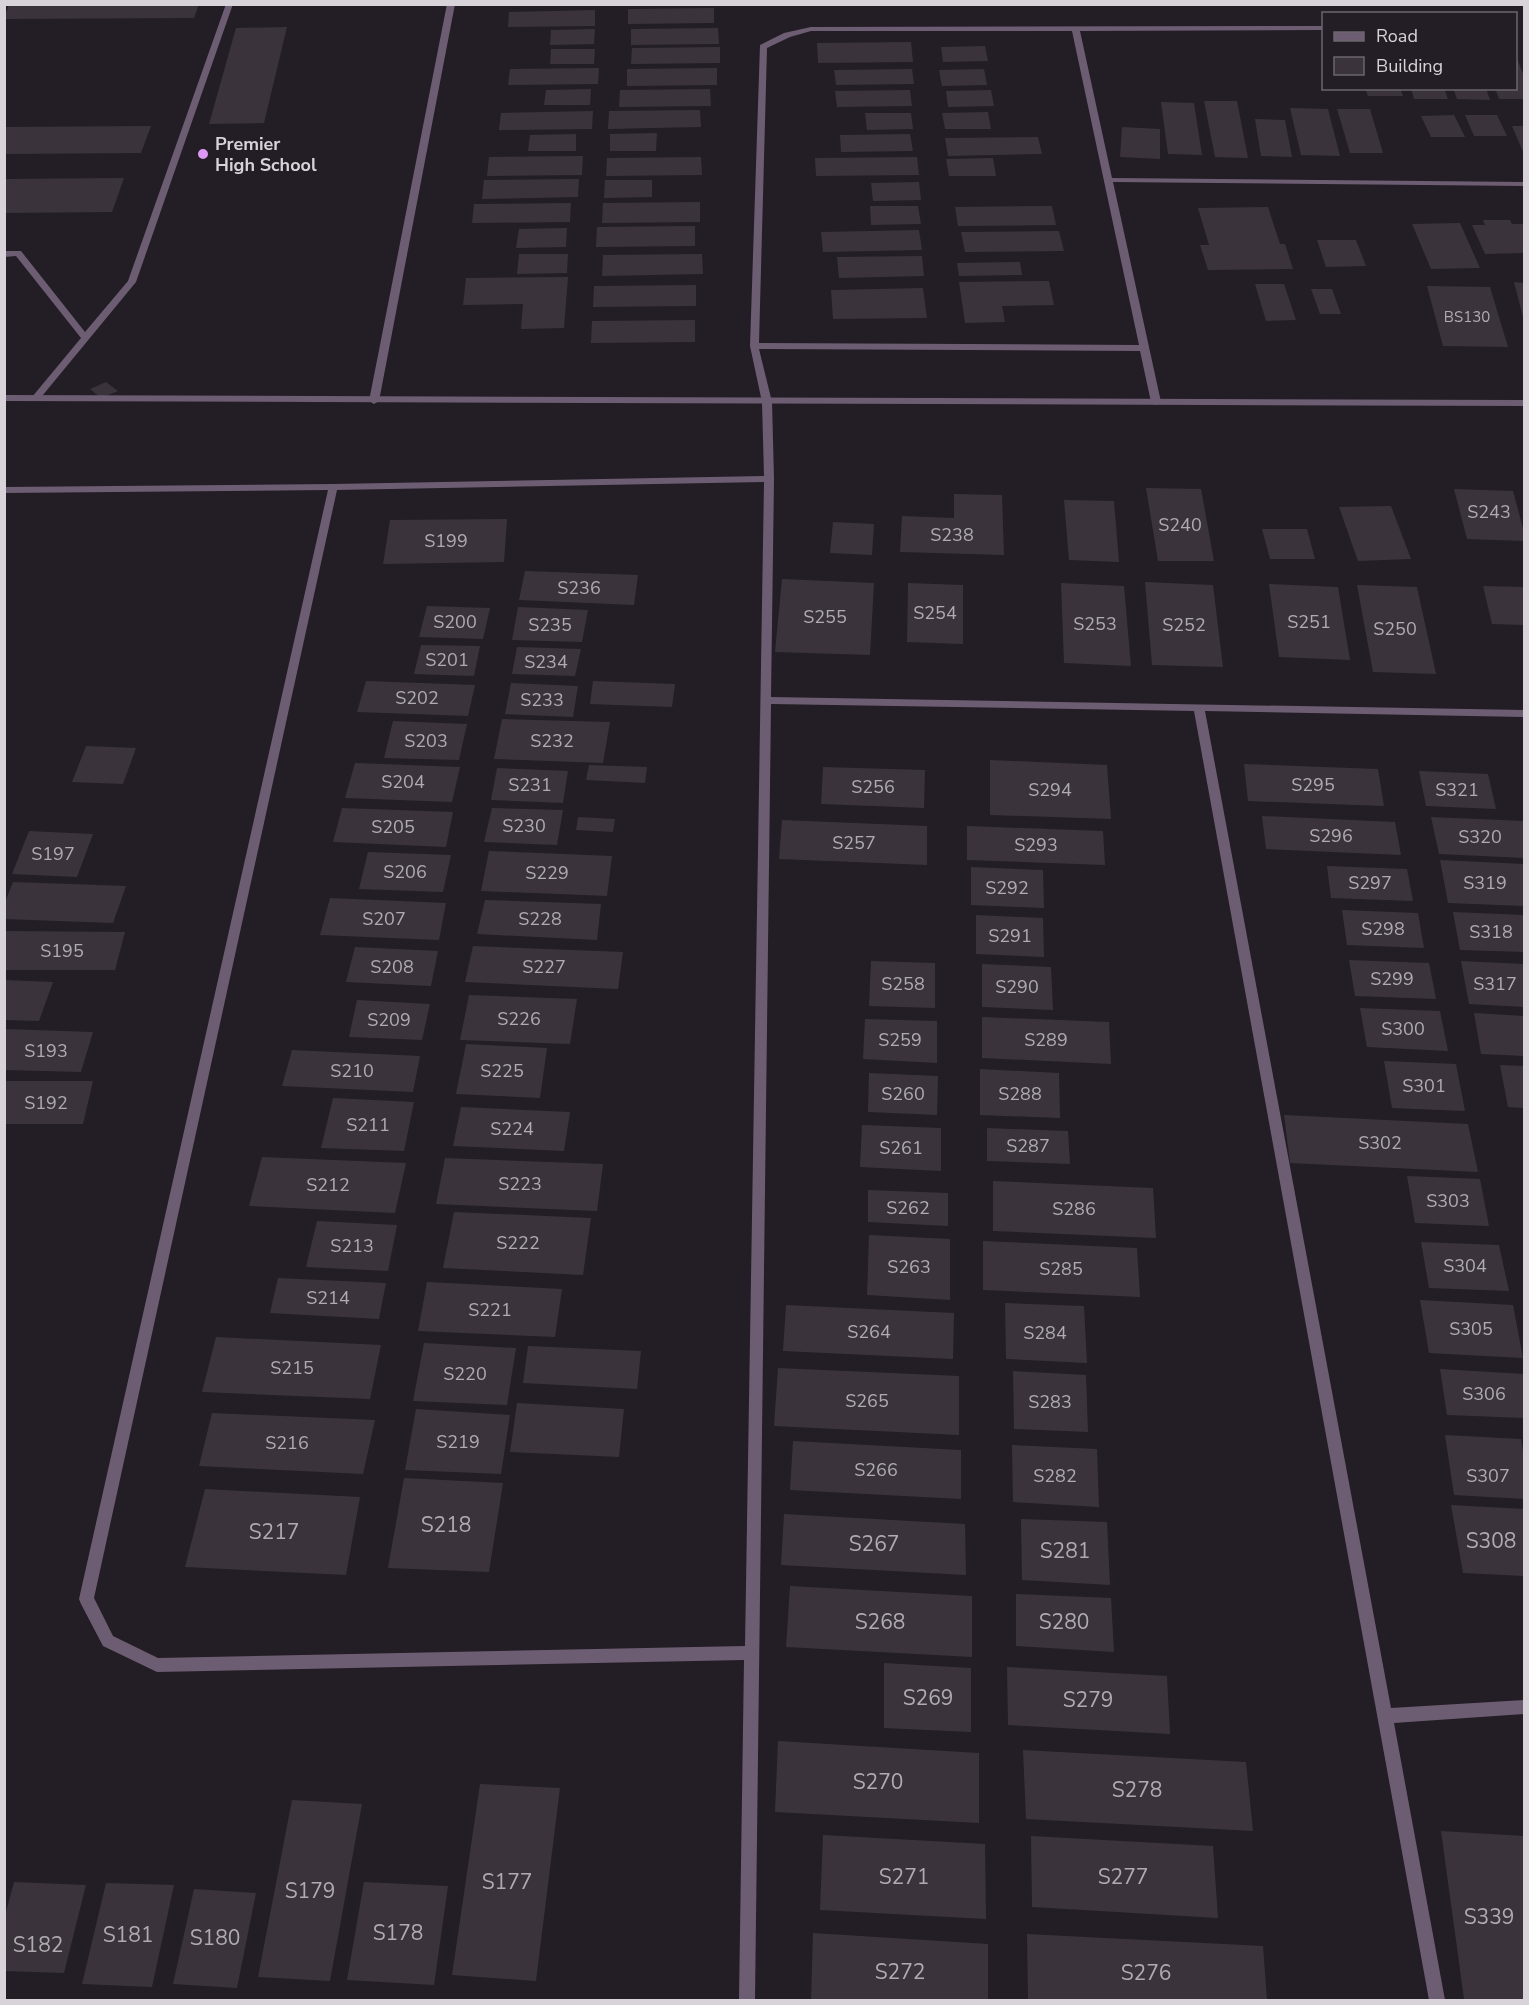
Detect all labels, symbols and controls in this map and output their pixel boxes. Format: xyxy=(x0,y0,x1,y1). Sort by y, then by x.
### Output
legend xyxy=(1322,12,1517,90)
text: Road xyxy=(1376,24,1418,48)
text: Building xyxy=(1376,54,1443,78)
place label: Premier High School xyxy=(215,132,317,177)
marker: Premier High School xyxy=(196,147,210,161)
house number: BS130 xyxy=(1444,307,1490,327)
house number: S243 xyxy=(1467,500,1511,524)
house number: S240 xyxy=(1158,513,1202,537)
house number: S238 xyxy=(930,523,974,547)
house number: S199 xyxy=(424,529,468,553)
house number: S236 xyxy=(557,576,601,600)
house number: S254 xyxy=(913,601,957,625)
house number: S255 xyxy=(803,605,847,629)
house number: S200 xyxy=(433,610,477,634)
house number: S251 xyxy=(1287,610,1331,634)
house number: S253 xyxy=(1073,612,1117,636)
house number: S235 xyxy=(528,613,572,637)
house number: S252 xyxy=(1162,613,1206,637)
house number: S250 xyxy=(1373,617,1417,641)
house number: S201 xyxy=(425,648,469,672)
house number: S234 xyxy=(524,650,568,674)
house number: S202 xyxy=(395,686,439,710)
house number: S233 xyxy=(520,688,564,712)
house number: S203 xyxy=(404,729,448,753)
house number: S232 xyxy=(530,729,574,753)
house number: S204 xyxy=(381,770,425,794)
house number: S231 xyxy=(508,773,552,797)
house number: S295 xyxy=(1291,773,1335,797)
house number: S256 xyxy=(851,775,895,799)
house number: S294 xyxy=(1028,778,1072,802)
house number: S321 xyxy=(1435,778,1479,802)
house number: S230 xyxy=(502,814,546,838)
house number: S205 xyxy=(371,815,415,839)
house number: S296 xyxy=(1309,824,1353,848)
house number: S320 xyxy=(1458,825,1502,849)
house number: S257 xyxy=(832,831,876,855)
house number: S293 xyxy=(1014,833,1058,857)
house number: S197 xyxy=(31,842,75,866)
house number: S206 xyxy=(383,860,427,884)
house number: S229 xyxy=(525,861,569,885)
house number: S297 xyxy=(1348,871,1392,895)
house number: S319 xyxy=(1463,871,1507,895)
house number: S292 xyxy=(985,876,1029,900)
house number: S207 xyxy=(362,907,406,931)
house number: S228 xyxy=(518,907,562,931)
house number: S298 xyxy=(1361,917,1405,941)
house number: S318 xyxy=(1469,920,1513,944)
house number: S291 xyxy=(988,924,1032,948)
house number: S195 xyxy=(40,939,84,963)
house number: S208 xyxy=(370,955,414,979)
house number: S227 xyxy=(522,955,566,979)
house number: S299 xyxy=(1370,967,1414,991)
house number: S258 xyxy=(881,972,925,996)
house number: S317 xyxy=(1473,972,1517,996)
house number: S290 xyxy=(995,975,1039,999)
house number: S226 xyxy=(497,1007,541,1031)
house number: S209 xyxy=(367,1008,411,1032)
house number: S300 xyxy=(1381,1017,1425,1041)
house number: S259 xyxy=(878,1028,922,1052)
house number: S289 xyxy=(1024,1028,1068,1052)
house number: S193 xyxy=(24,1039,68,1063)
house number: S210 xyxy=(330,1059,374,1083)
house number: S225 xyxy=(480,1059,524,1083)
house number: S301 xyxy=(1402,1074,1446,1098)
house number: S260 xyxy=(881,1082,925,1106)
house number: S288 xyxy=(998,1082,1042,1106)
house number: S192 xyxy=(24,1091,68,1115)
house number: S211 xyxy=(346,1113,390,1137)
house number: S224 xyxy=(490,1117,534,1141)
house number: S302 xyxy=(1358,1131,1402,1155)
house number: S287 xyxy=(1006,1134,1050,1158)
house number: S261 xyxy=(879,1136,923,1160)
house number: S223 xyxy=(498,1172,542,1196)
house number: S212 xyxy=(306,1173,350,1197)
house number: S303 xyxy=(1426,1189,1470,1213)
house number: S262 xyxy=(886,1196,930,1220)
house number: S286 xyxy=(1052,1197,1096,1221)
house number: S222 xyxy=(496,1231,540,1255)
house number: S213 xyxy=(330,1234,374,1258)
house number: S304 xyxy=(1443,1254,1487,1278)
house number: S263 xyxy=(887,1255,931,1279)
house number: S285 xyxy=(1039,1257,1083,1281)
house number: S214 xyxy=(306,1286,350,1310)
house number: S221 xyxy=(468,1298,512,1322)
house number: S305 xyxy=(1449,1317,1493,1341)
house number: S264 xyxy=(847,1320,891,1344)
house number: S284 xyxy=(1023,1321,1067,1345)
house number: S215 xyxy=(270,1356,314,1380)
house number: S220 xyxy=(443,1362,487,1386)
house number: S306 xyxy=(1462,1382,1506,1406)
house number: S265 xyxy=(845,1389,889,1413)
house number: S283 xyxy=(1028,1390,1072,1414)
house number: S219 xyxy=(436,1430,480,1454)
house number: S216 xyxy=(265,1431,309,1455)
house number: S266 xyxy=(854,1458,898,1482)
house number: S282 xyxy=(1033,1464,1077,1488)
house number: S307 xyxy=(1466,1464,1510,1488)
house number: S218 xyxy=(421,1511,471,1539)
house number: S217 xyxy=(249,1518,299,1546)
house number: S308 xyxy=(1466,1527,1516,1555)
house number: S267 xyxy=(849,1530,899,1558)
house number: S281 xyxy=(1040,1537,1090,1565)
house number: S268 xyxy=(855,1608,905,1636)
house number: S280 xyxy=(1039,1608,1089,1636)
house number: S269 xyxy=(903,1684,953,1712)
house number: S279 xyxy=(1063,1686,1113,1714)
house number: S270 xyxy=(853,1768,903,1796)
house number: S278 xyxy=(1112,1776,1162,1804)
house number: S271 xyxy=(879,1863,929,1891)
house number: S277 xyxy=(1098,1863,1148,1891)
house number: S177 xyxy=(482,1868,532,1896)
house number: S179 xyxy=(285,1877,335,1905)
house number: S339 xyxy=(1464,1903,1514,1931)
house number: S178 xyxy=(373,1919,423,1947)
house number: S181 xyxy=(103,1921,153,1949)
house number: S180 xyxy=(190,1924,240,1952)
house number: S182 xyxy=(13,1931,63,1959)
house number: S272 xyxy=(875,1958,925,1986)
house number: S276 xyxy=(1121,1959,1171,1987)

